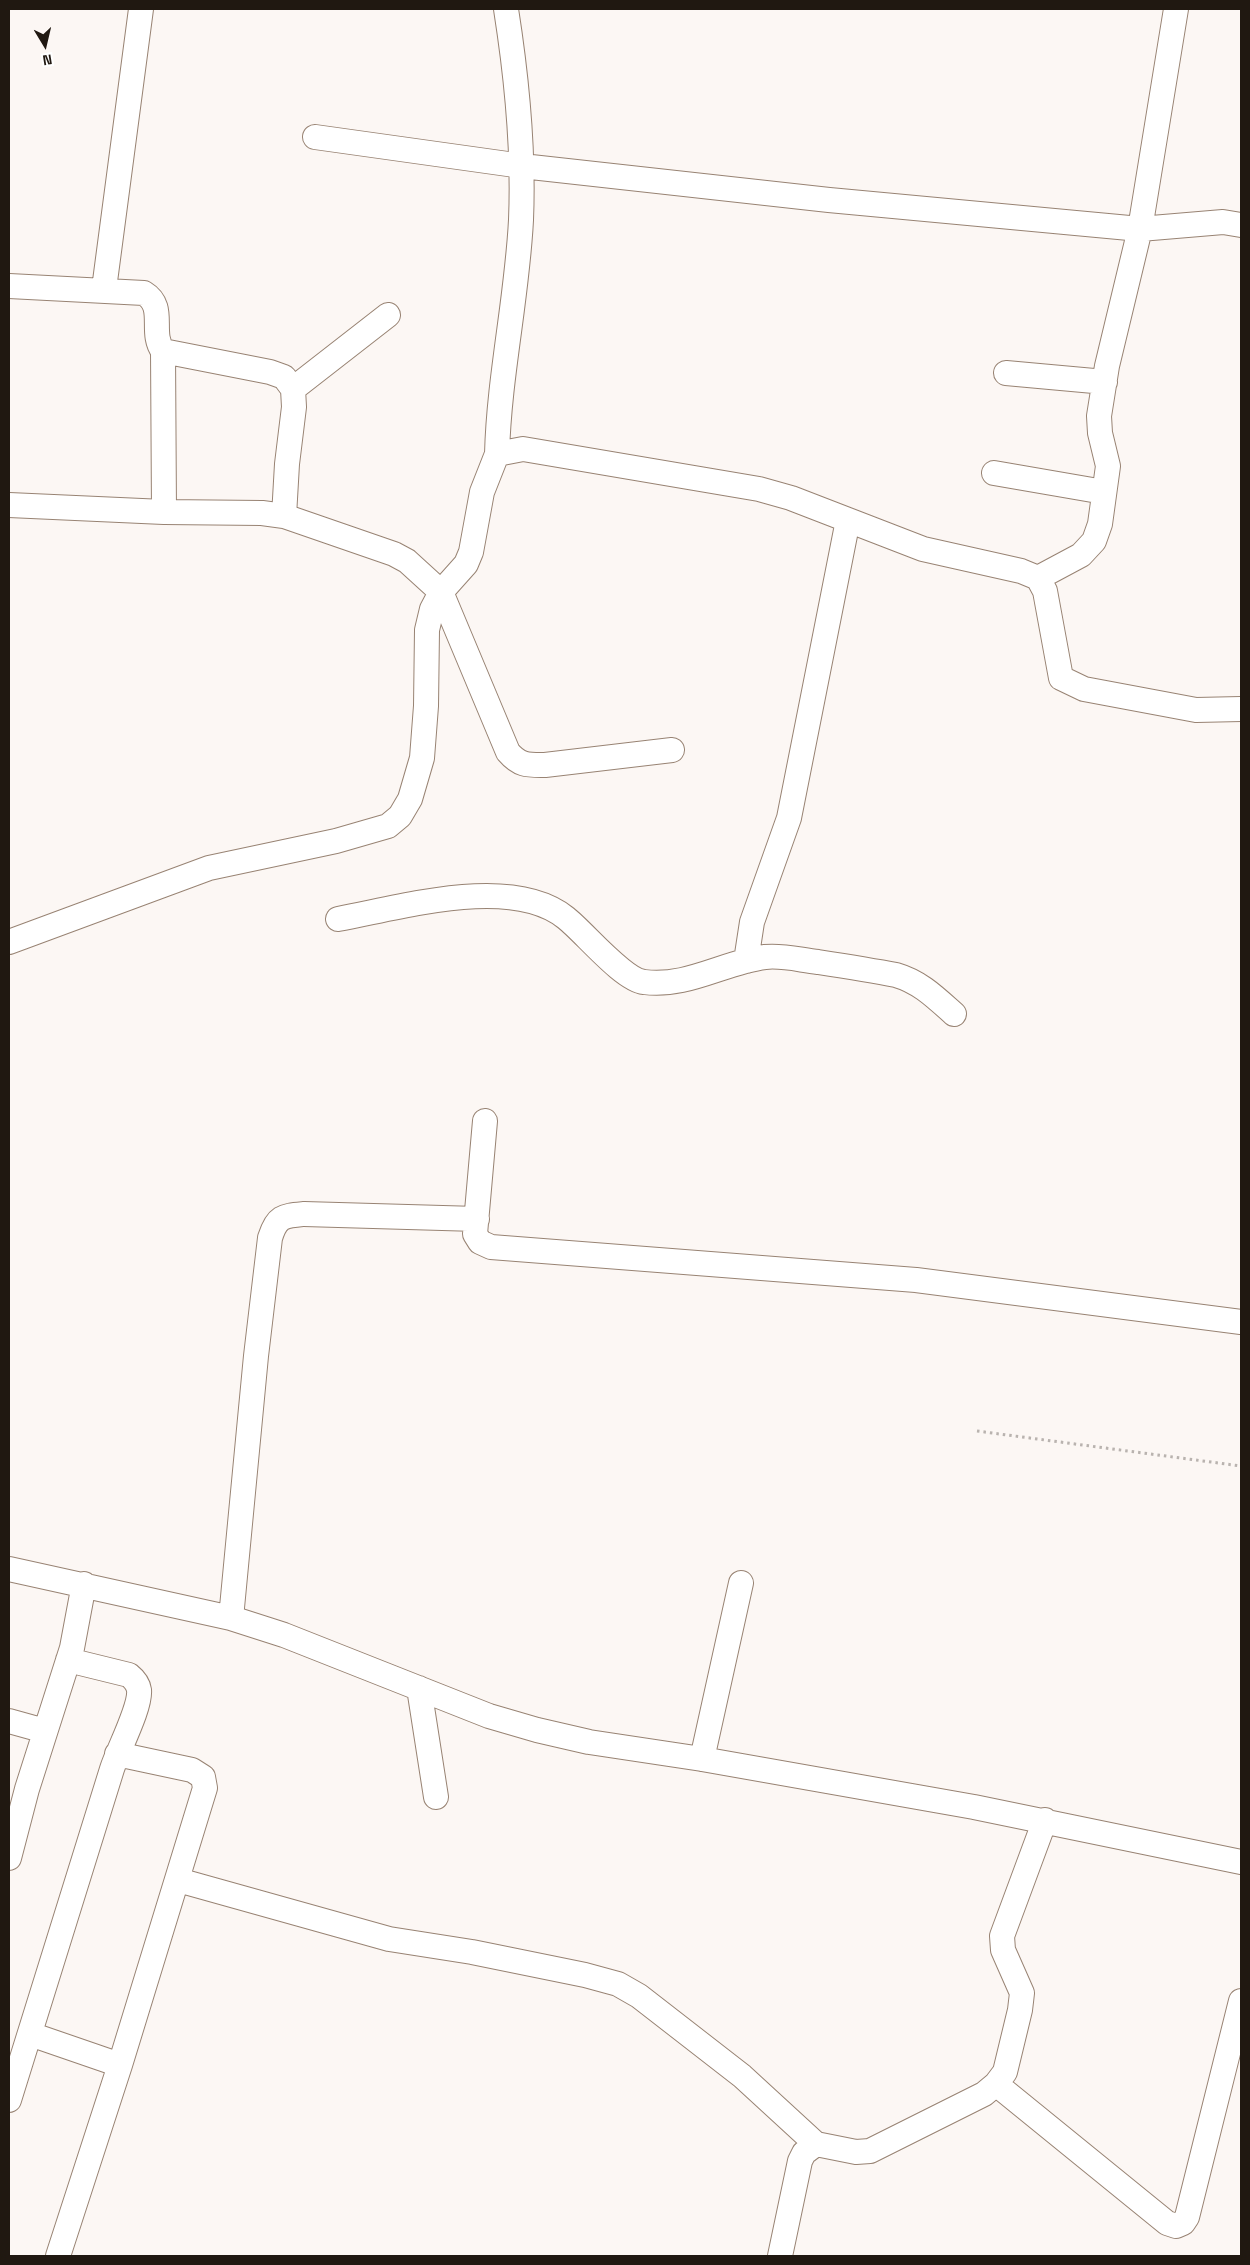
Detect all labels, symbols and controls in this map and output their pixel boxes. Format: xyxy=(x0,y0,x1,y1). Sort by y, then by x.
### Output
north arrow xyxy=(20,20,70,70)
text: N xyxy=(41,50,53,69)

